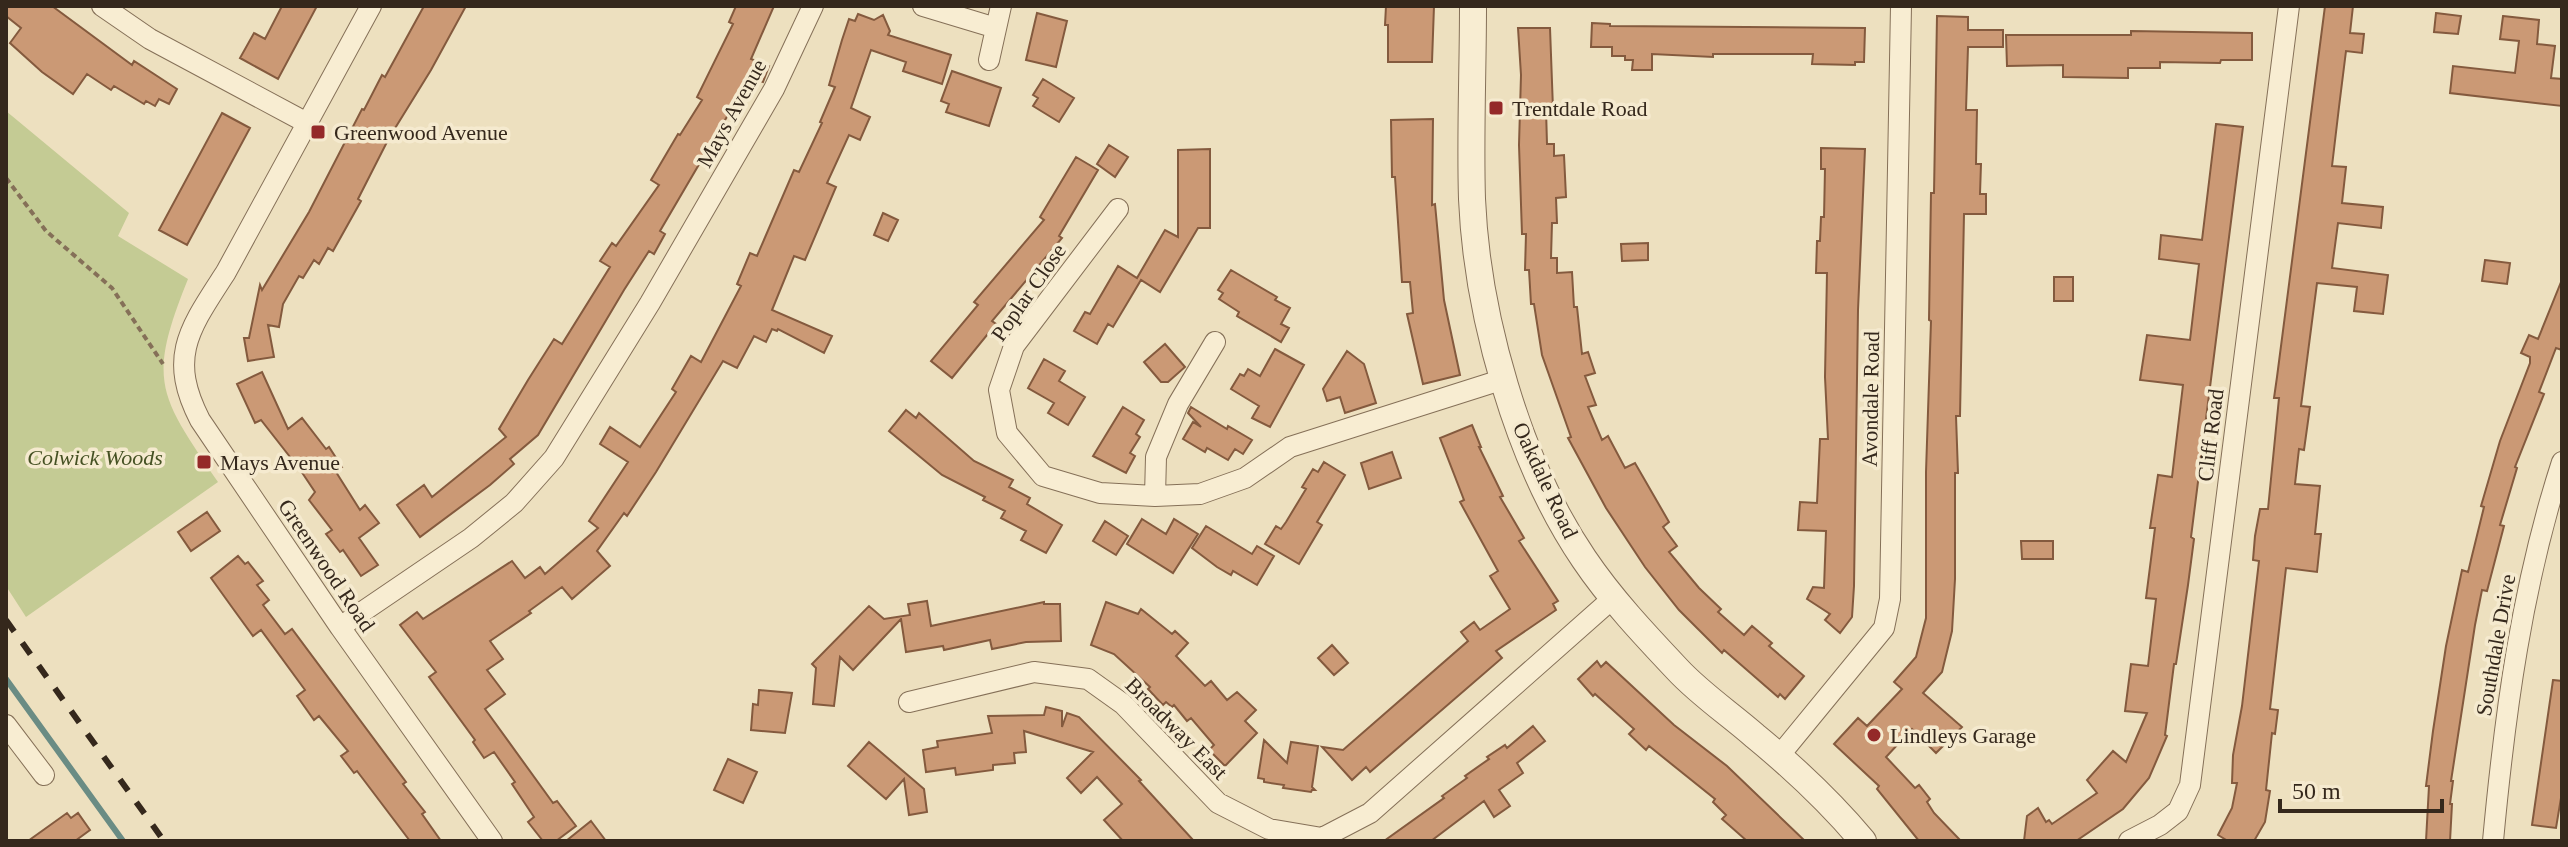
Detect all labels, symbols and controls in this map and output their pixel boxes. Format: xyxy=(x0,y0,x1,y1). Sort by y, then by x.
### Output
street label: Mays Avenue xyxy=(691,55,771,172)
place label: Trentdale Road xyxy=(1512,96,1647,121)
marker: Trentdale Road xyxy=(1487,99,1505,117)
place label: Greenwood Avenue xyxy=(334,120,508,145)
marker: Greenwood Avenue xyxy=(309,123,327,141)
street label: Poplar Close xyxy=(986,239,1071,346)
street label: Avondale Road xyxy=(1857,331,1884,467)
street label: Cliff Road xyxy=(2192,387,2229,483)
street label: Oakdale Road xyxy=(1508,418,1583,542)
park label: Colwick Woods xyxy=(27,445,163,470)
place label: Mays Avenue xyxy=(220,450,340,475)
marker: Mays Avenue xyxy=(195,453,213,471)
street label: Greenwood Road xyxy=(273,494,380,636)
street label: Southdale Drive xyxy=(2471,572,2520,718)
street label: Broadway East xyxy=(1121,672,1233,784)
place label: Lindleys Garage xyxy=(1890,723,2036,748)
marker: Lindleys Garage xyxy=(1865,726,1883,744)
scale bar xyxy=(2280,763,2442,813)
text: 50 m xyxy=(2292,778,2341,804)

